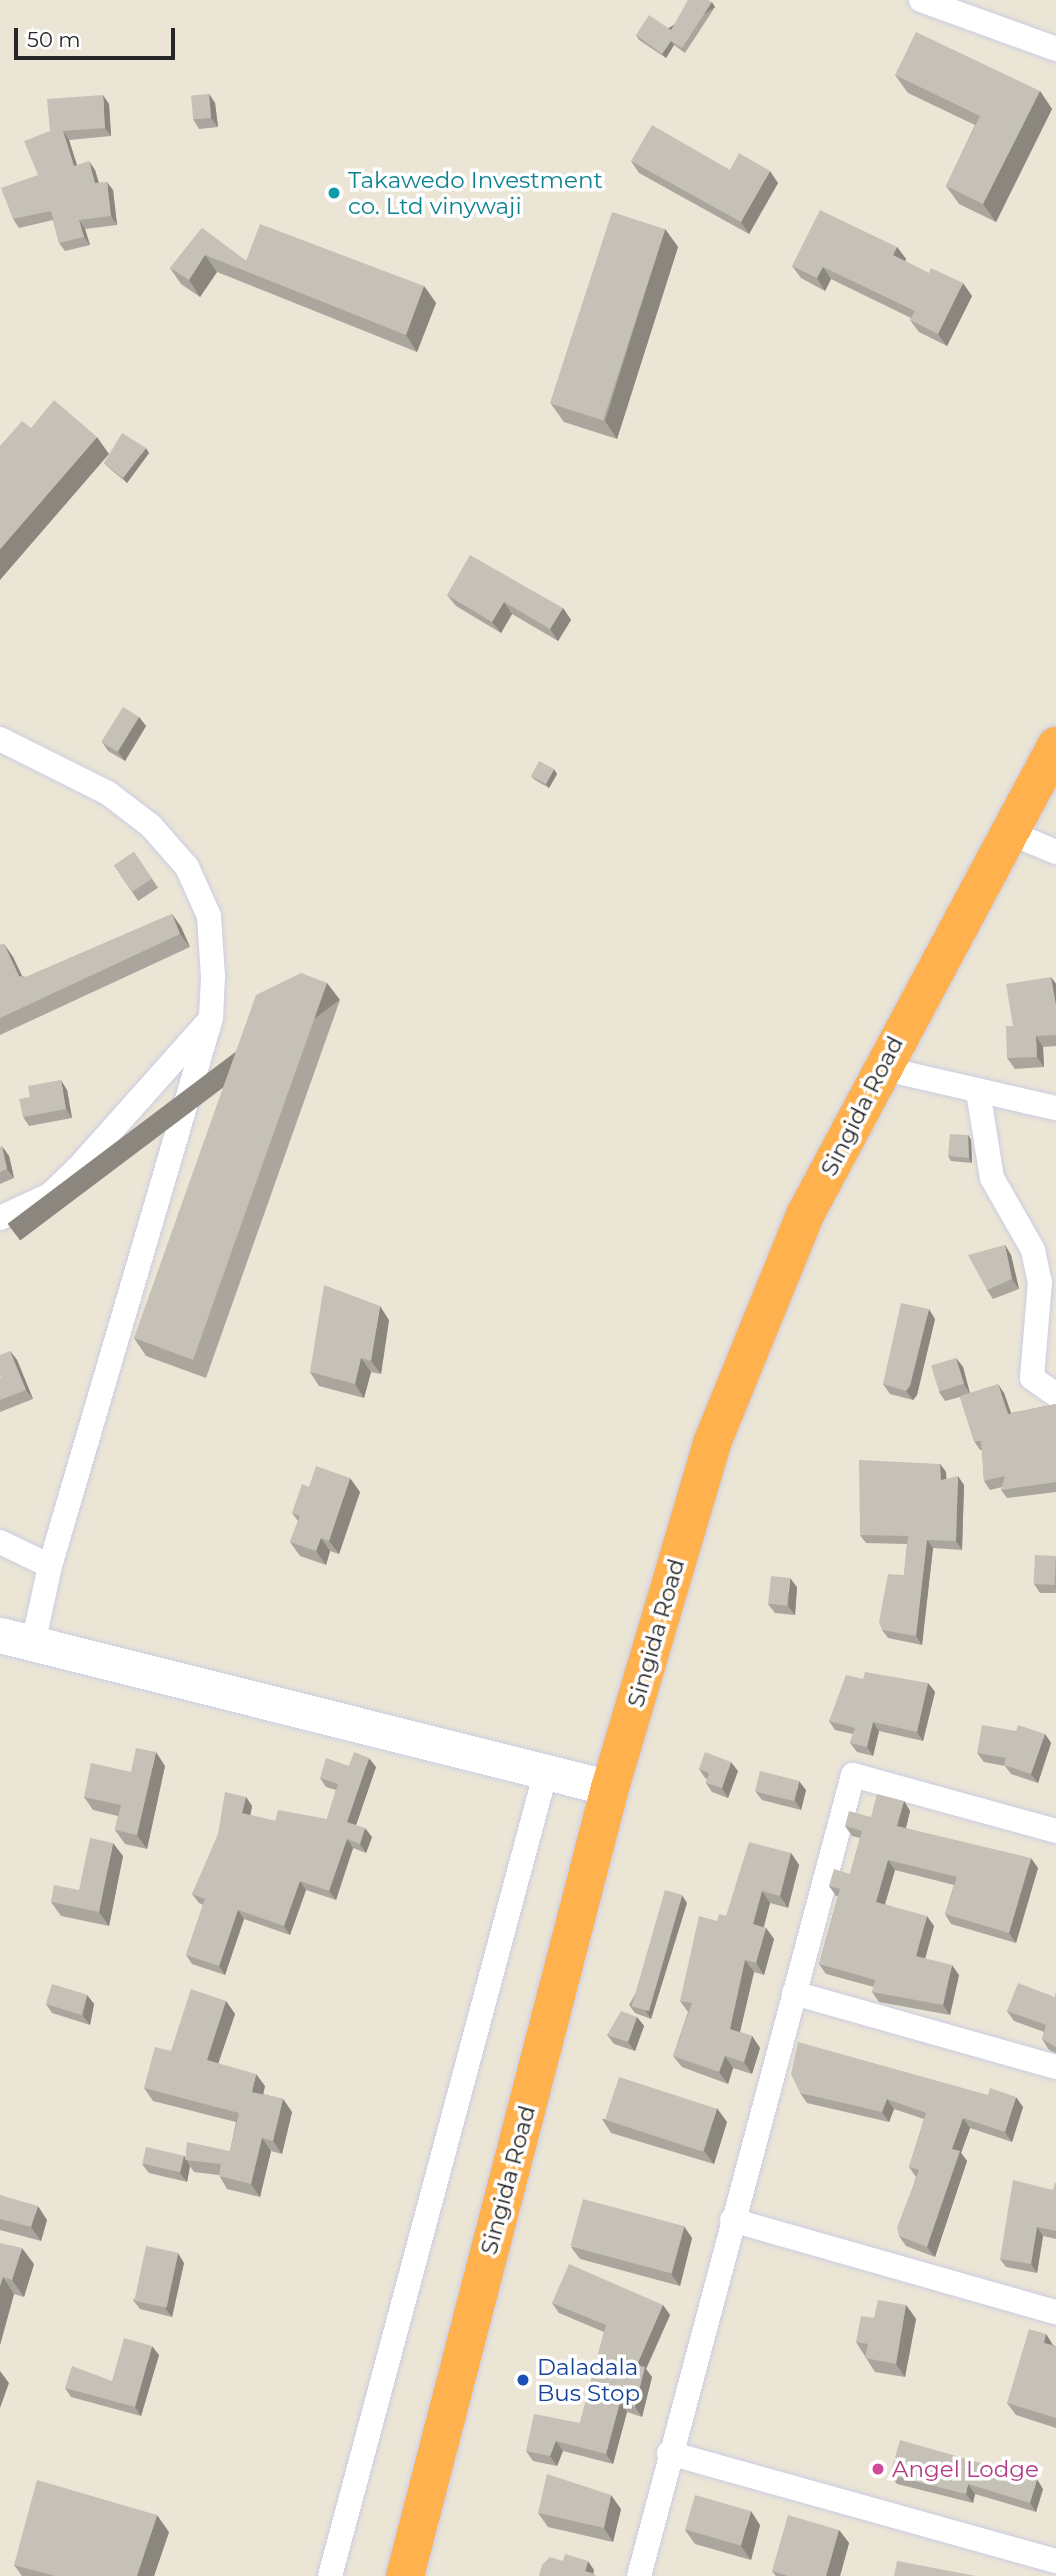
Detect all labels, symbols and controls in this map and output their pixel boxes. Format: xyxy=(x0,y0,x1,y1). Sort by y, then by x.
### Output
scale bar xyxy=(18,14,178,58)
text: 50 m xyxy=(27,27,81,52)
place label: Takawedo Investment co. Ltd vinywaji xyxy=(348,166,603,220)
marker: Takawedo Investment co. Ltd vinywaji xyxy=(326,185,342,201)
street label: Singida Road xyxy=(815,1032,909,1180)
street label: Singida Road xyxy=(622,1556,690,1710)
street label: Singida Road xyxy=(475,2102,541,2258)
place label: Daladala Bus Stop xyxy=(537,2353,640,2407)
marker: Daladala Bus Stop xyxy=(515,2372,531,2388)
place label: Angel Lodge xyxy=(892,2455,1039,2483)
marker: Angel Lodge xyxy=(870,2461,886,2477)

